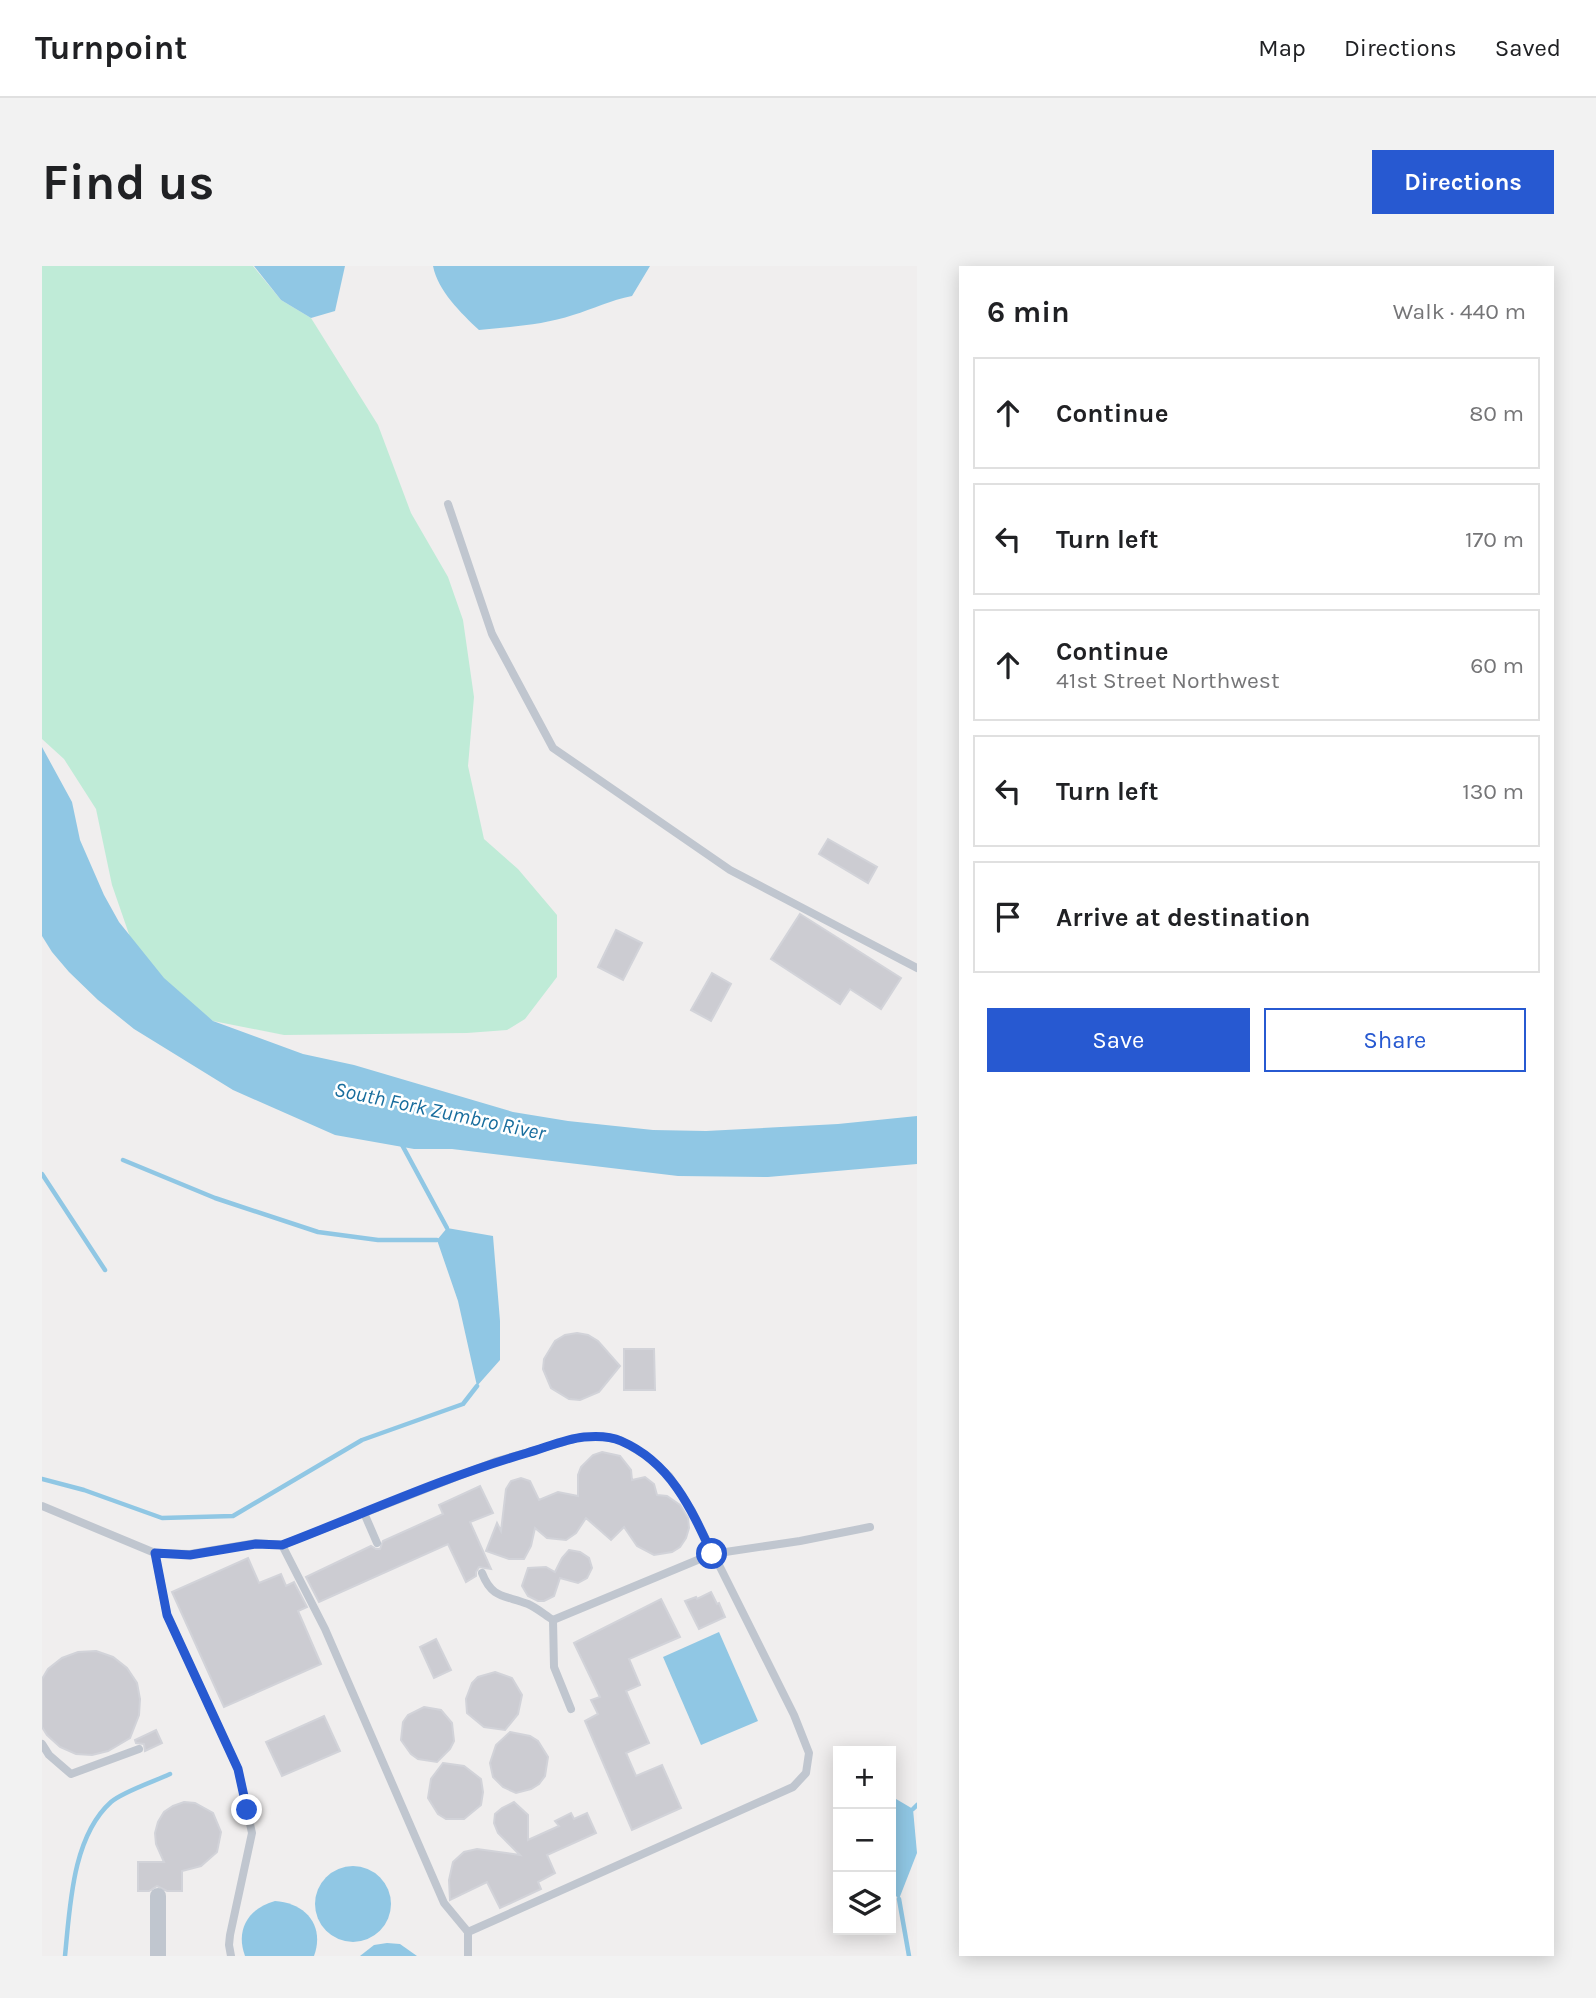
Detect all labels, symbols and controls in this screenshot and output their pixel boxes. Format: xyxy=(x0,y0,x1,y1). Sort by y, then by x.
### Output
text: Turnpoint xyxy=(35,29,187,67)
text: Map xyxy=(1258,34,1306,62)
text: Directions xyxy=(1344,34,1457,62)
text: Saved xyxy=(1495,34,1561,62)
button: Directions xyxy=(1372,150,1554,214)
text: Find us xyxy=(42,154,214,211)
text: 6 min xyxy=(987,294,1070,330)
text: Walk · 440 m xyxy=(1393,298,1526,325)
icon: ahead xyxy=(989,394,1027,432)
text: Continue xyxy=(1056,398,1168,429)
text: 80 m xyxy=(1469,400,1524,427)
icon: left xyxy=(989,520,1027,558)
text: Turn left xyxy=(1056,524,1158,555)
text: 170 m xyxy=(1465,526,1524,553)
text: Continue xyxy=(1056,636,1168,667)
icon: ahead xyxy=(989,646,1027,684)
text: 60 m xyxy=(1470,652,1524,679)
text: 41st Street Northwest xyxy=(1056,667,1280,694)
icon: left xyxy=(989,772,1027,810)
text: Turn left xyxy=(1056,776,1158,807)
text: 130 m xyxy=(1462,778,1524,805)
icon: arrive xyxy=(989,898,1027,936)
text: Arrive at destination xyxy=(1056,902,1310,933)
button: Save xyxy=(987,1008,1250,1072)
button: Share xyxy=(1264,1008,1526,1072)
water label: South Fork Zumbro River xyxy=(332,1077,549,1145)
route start xyxy=(696,1538,727,1569)
map controls xyxy=(833,1746,896,1935)
button: + xyxy=(833,1746,896,1809)
route end xyxy=(231,1794,262,1825)
button: − xyxy=(833,1809,896,1872)
button: layers xyxy=(833,1872,896,1935)

